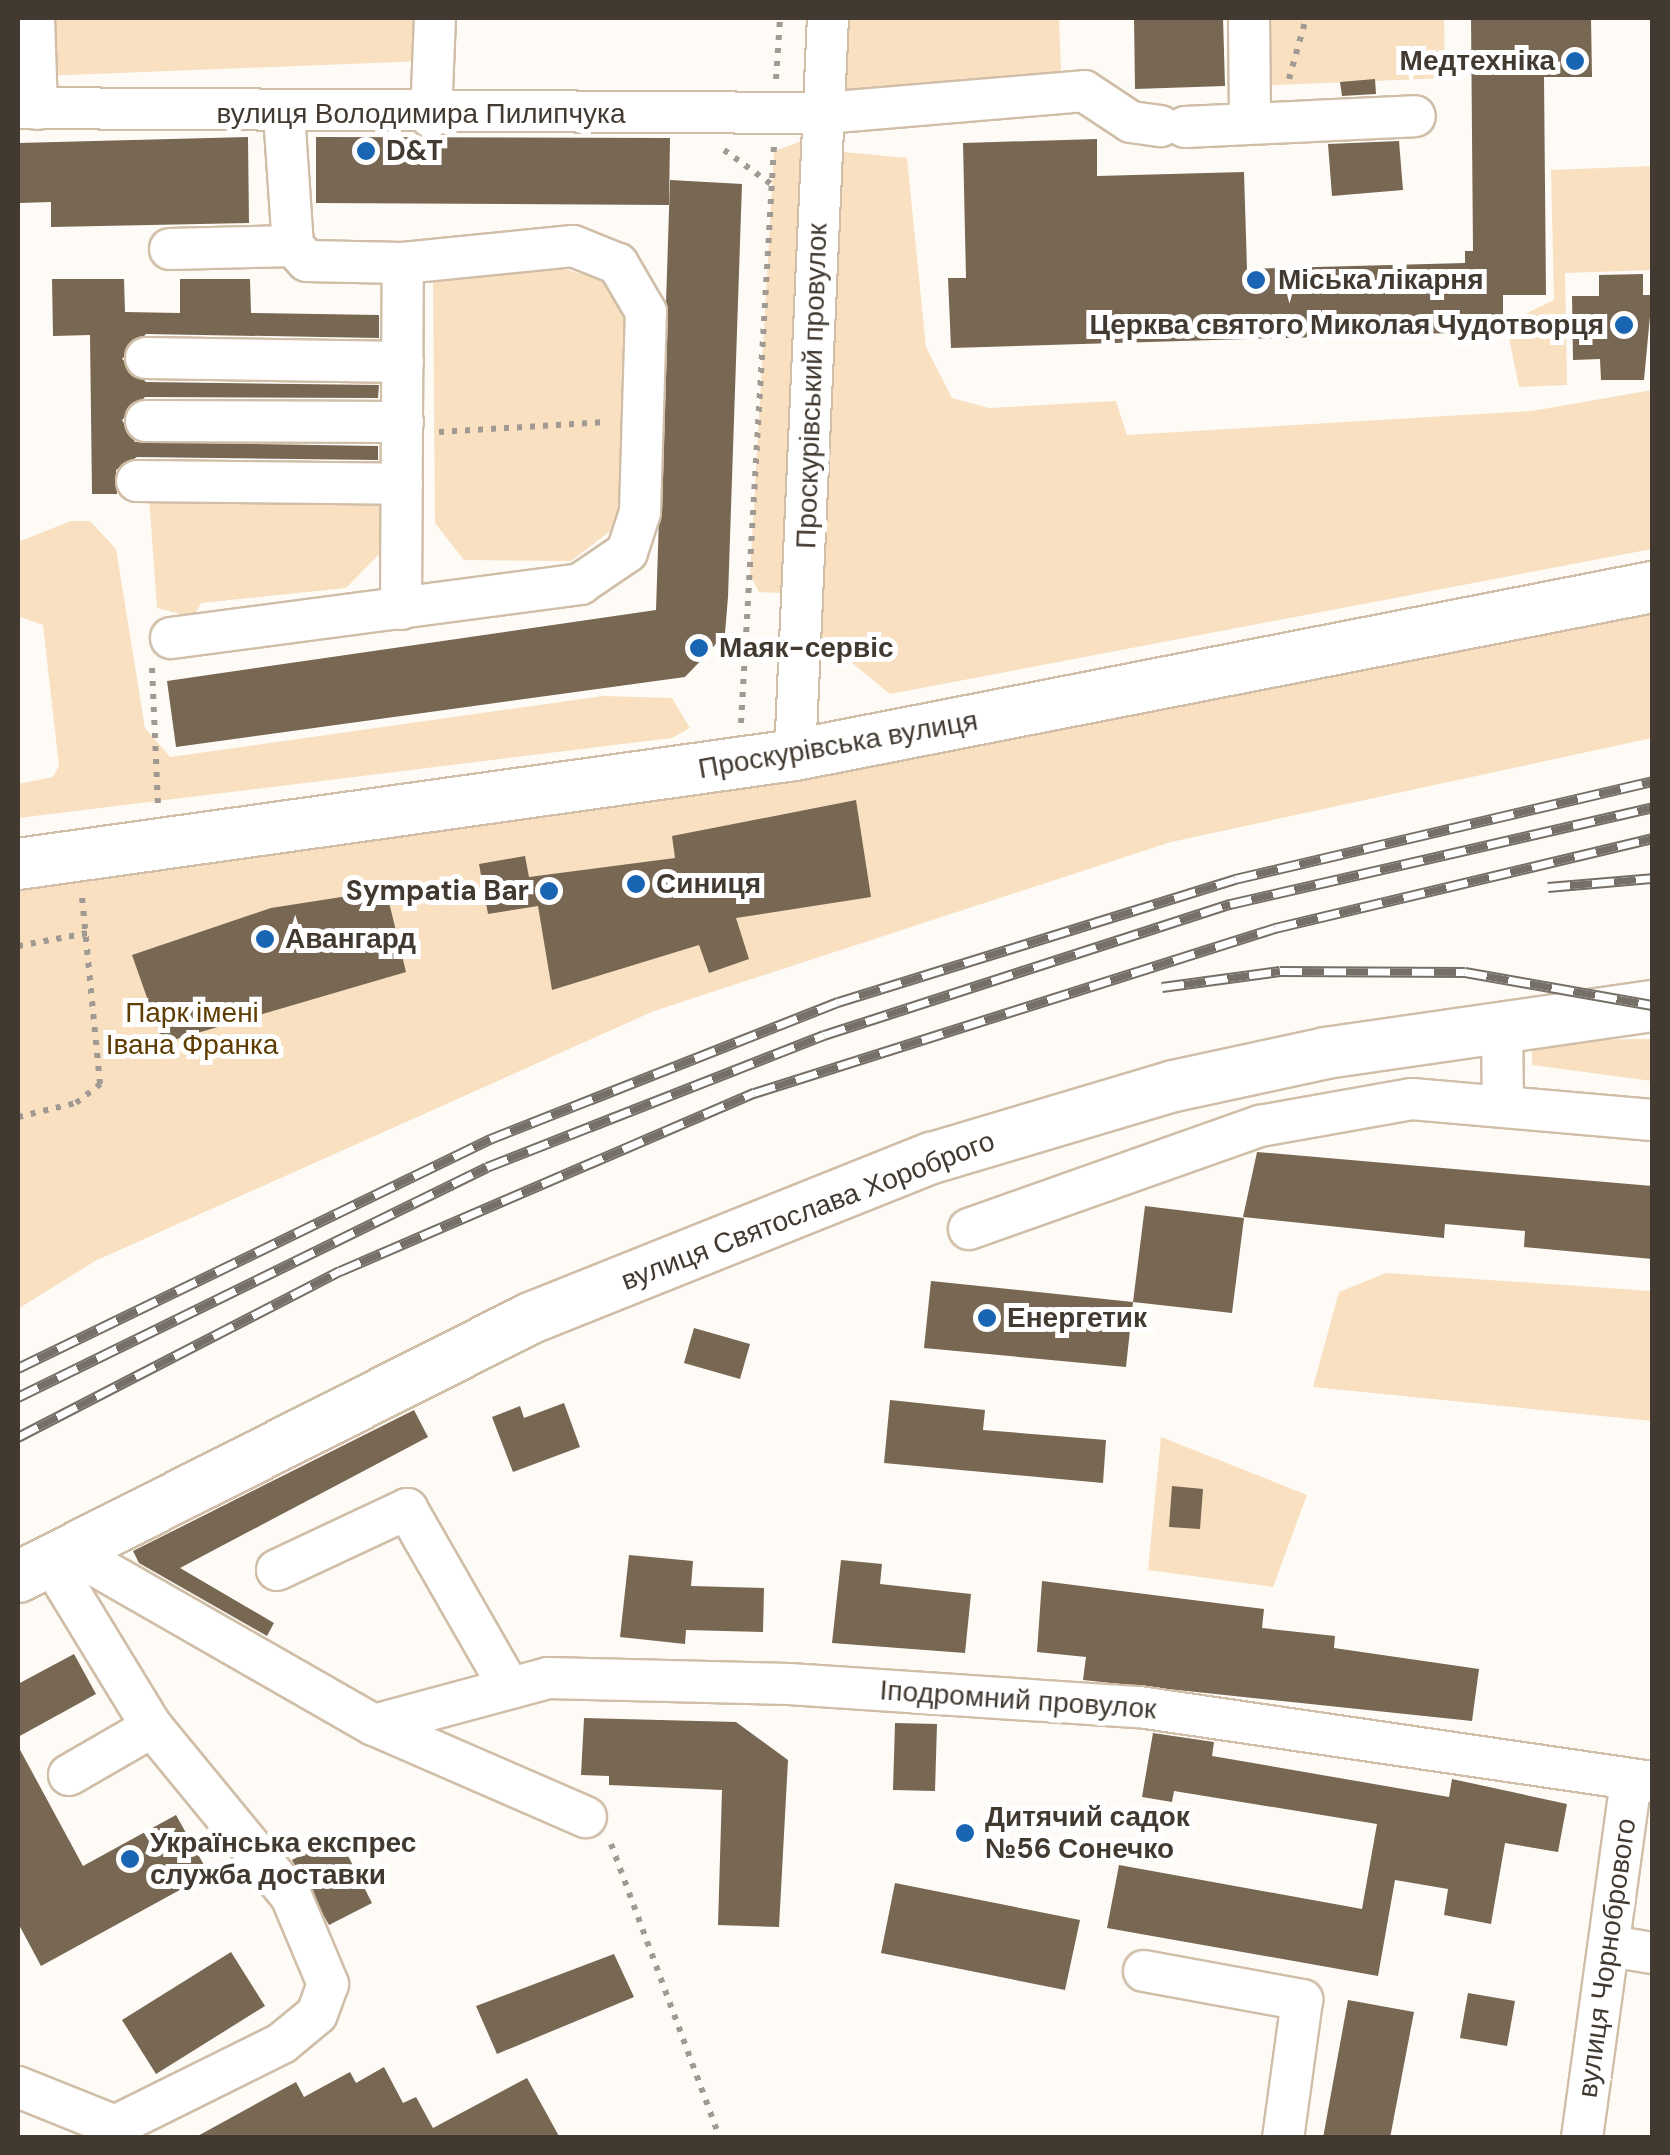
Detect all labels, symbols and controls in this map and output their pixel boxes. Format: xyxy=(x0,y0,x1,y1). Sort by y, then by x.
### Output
place label: Медтехніка xyxy=(1400,44,1555,78)
marker: Медтехніка xyxy=(1564,50,1586,72)
street label: вулиця Володимира Пилипчука xyxy=(217,97,625,131)
place label: D&T xyxy=(386,134,443,168)
marker: D&T xyxy=(355,140,377,162)
street label: Проскурівський провулок xyxy=(790,223,834,549)
place label: Міська лікарня xyxy=(1278,263,1484,297)
marker: Міська лікарня xyxy=(1243,267,1269,293)
place label: Церква святого Миколая Чудотворця xyxy=(1089,308,1604,342)
marker: Церква святого Миколая Чудотворця xyxy=(1613,314,1635,336)
place label: Маяк-сервіс xyxy=(719,631,894,665)
marker: Маяк-сервіс xyxy=(688,637,710,659)
street label: Проскурівська вулиця xyxy=(696,704,980,786)
place label: Синиця xyxy=(656,867,761,901)
marker: Синиця xyxy=(625,873,647,895)
place label: Sympatia Bar xyxy=(346,874,529,908)
marker: Sympatia Bar xyxy=(538,880,560,902)
place label: Авангард xyxy=(285,922,416,956)
marker: Авангард xyxy=(254,928,276,950)
park label: Парк імені Івана Франка xyxy=(106,996,278,1062)
street label: вулиця Святослава Хороброго xyxy=(617,1124,999,1298)
place label: Енергетик xyxy=(1007,1301,1147,1335)
marker: Енергетик xyxy=(976,1307,998,1329)
street label: Іподромний провулок xyxy=(879,1674,1157,1726)
place label: Дитячий садок №56 Сонечко xyxy=(985,1800,1190,1866)
street label: вулиця Чорнобрового xyxy=(1571,1816,1643,2100)
marker: Дитячий садок №56 Сонечко xyxy=(954,1822,976,1844)
place label: Українська експрес служба доставки xyxy=(150,1826,416,1892)
marker: Українська експрес служба доставки xyxy=(119,1848,141,1870)

